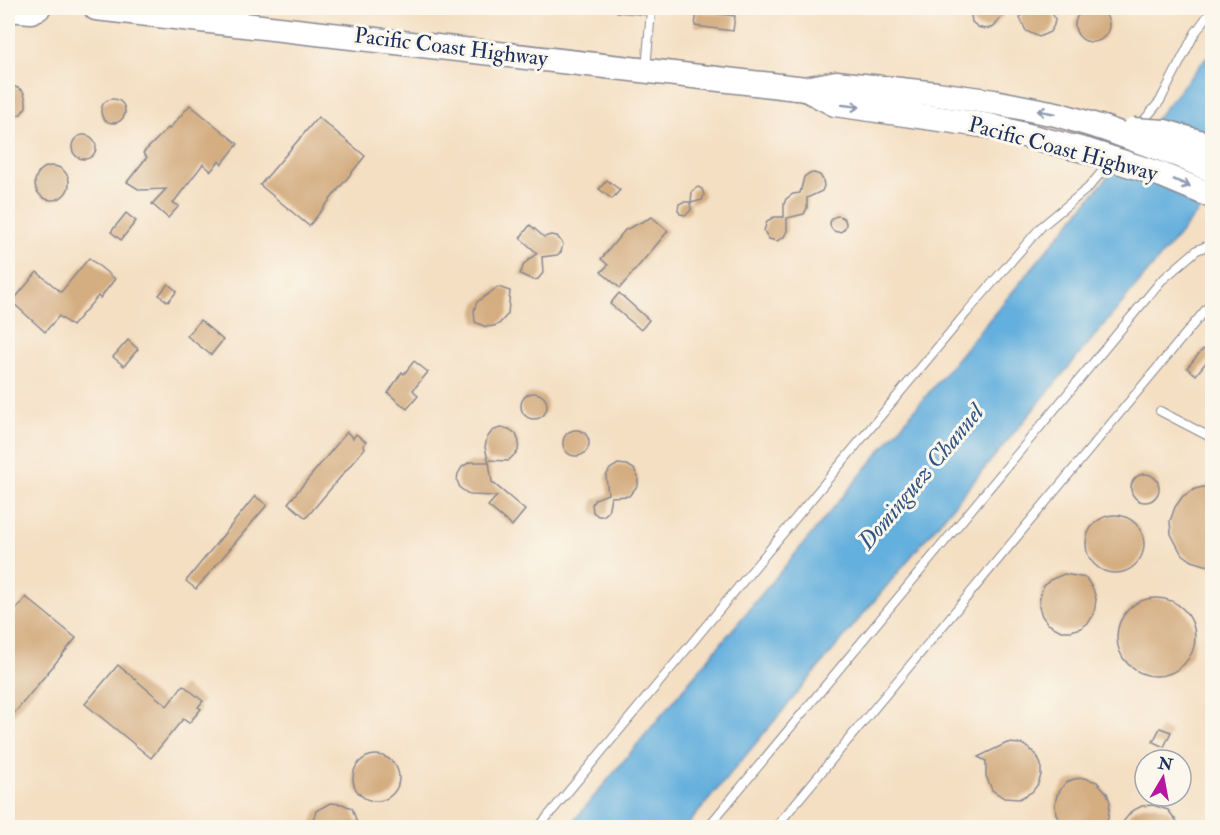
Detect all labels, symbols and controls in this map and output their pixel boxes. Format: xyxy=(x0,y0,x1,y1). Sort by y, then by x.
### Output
street label: Pacific Coast Highway xyxy=(353,21,550,73)
one-way arrow xyxy=(840,101,860,112)
one-way arrow xyxy=(1037,106,1056,118)
street label: Pacific Coast Highway xyxy=(965,110,1161,188)
one-way arrow xyxy=(1172,178,1190,189)
water label: Dominguez Channel xyxy=(851,396,992,557)
north arrow xyxy=(1133,748,1193,808)
text: N xyxy=(1156,753,1175,775)

